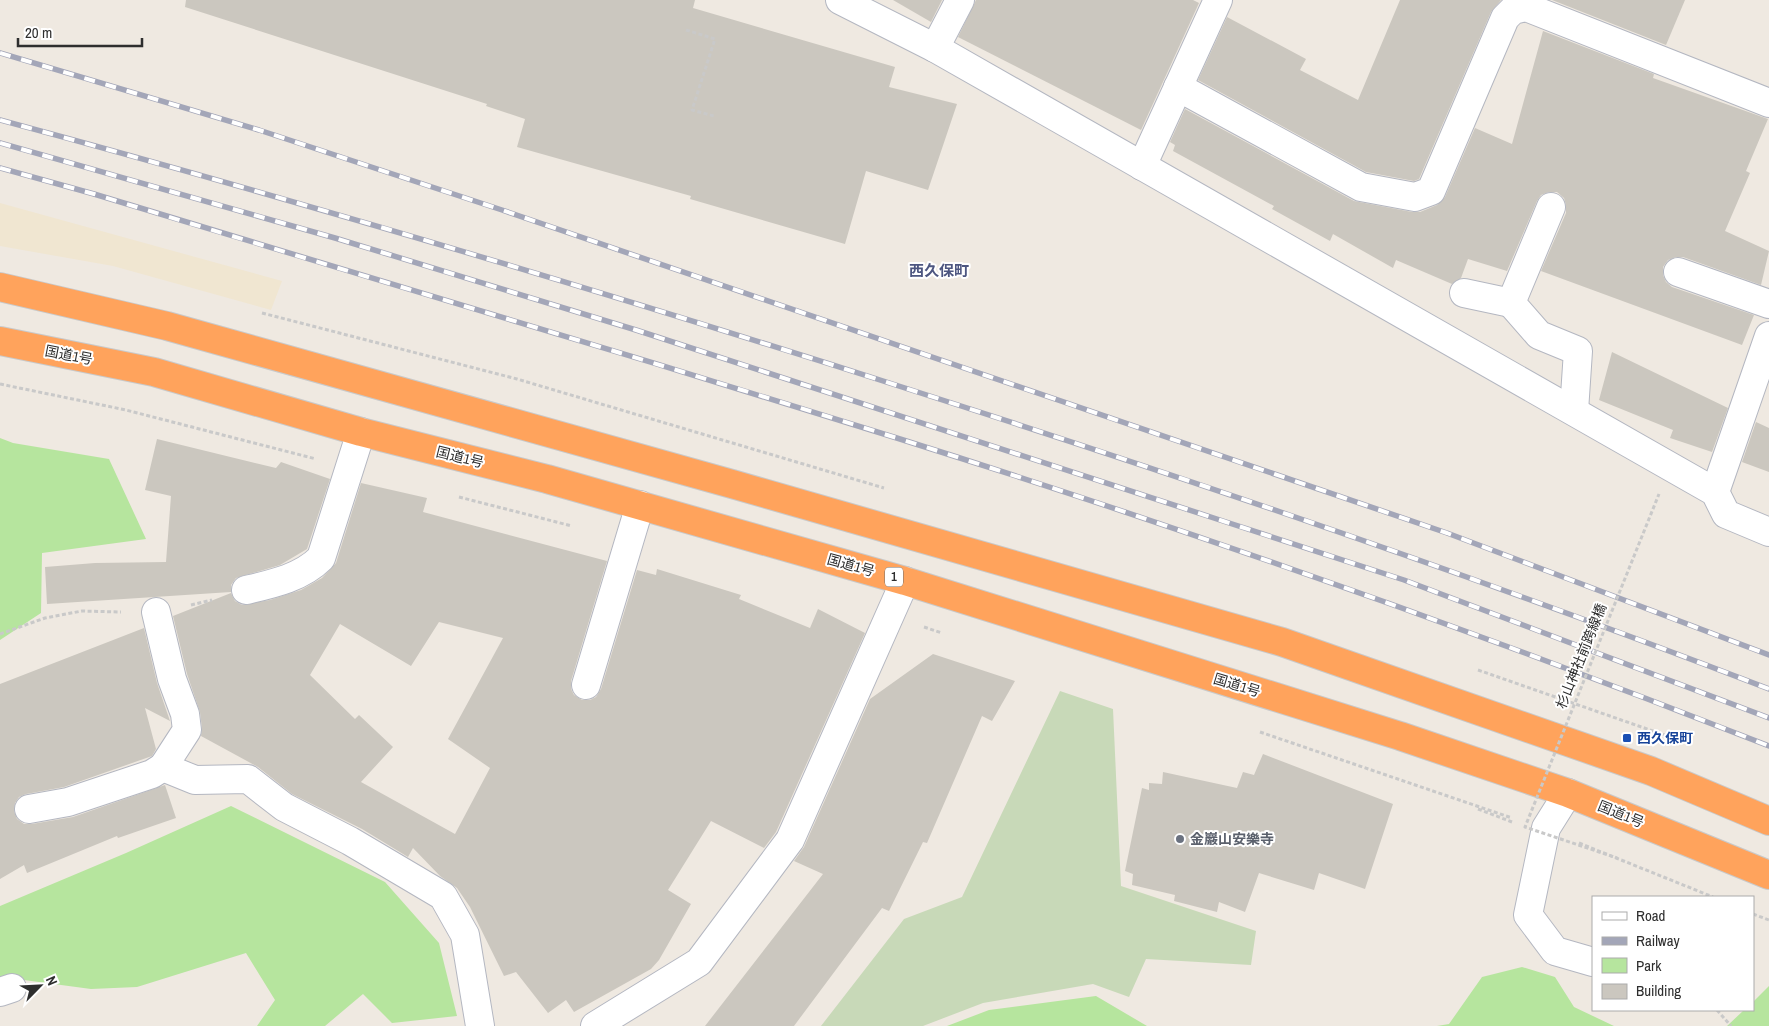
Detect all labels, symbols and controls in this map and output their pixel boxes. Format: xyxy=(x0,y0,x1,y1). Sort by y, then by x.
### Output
scale bar xyxy=(18,15,141,47)
text: 20 m xyxy=(25,22,52,43)
district label: 西久保町 xyxy=(909,260,969,281)
street label: 国道1号 xyxy=(44,342,94,368)
street label: 国道1号 xyxy=(434,442,486,472)
street label: 国道1号 xyxy=(825,550,877,580)
road number: 1 xyxy=(885,568,903,586)
street label: 杉山神社前跨線橋 xyxy=(1552,601,1610,711)
street label: 国道1号 xyxy=(1211,669,1263,701)
place label: 西久保町 xyxy=(1637,729,1693,747)
marker: 西久保町 xyxy=(1621,732,1633,744)
street label: 国道1号 xyxy=(1595,797,1647,831)
place label: 金巖山安樂寺 xyxy=(1190,830,1274,848)
marker: 金巖山安樂寺 xyxy=(1174,833,1186,845)
legend xyxy=(1592,896,1754,1011)
text: Road xyxy=(1636,905,1665,926)
text: Railway xyxy=(1636,930,1681,951)
text: Park xyxy=(1636,955,1662,976)
north arrow xyxy=(15,961,65,1011)
text: N xyxy=(42,973,62,988)
text: Building xyxy=(1636,980,1681,1001)

